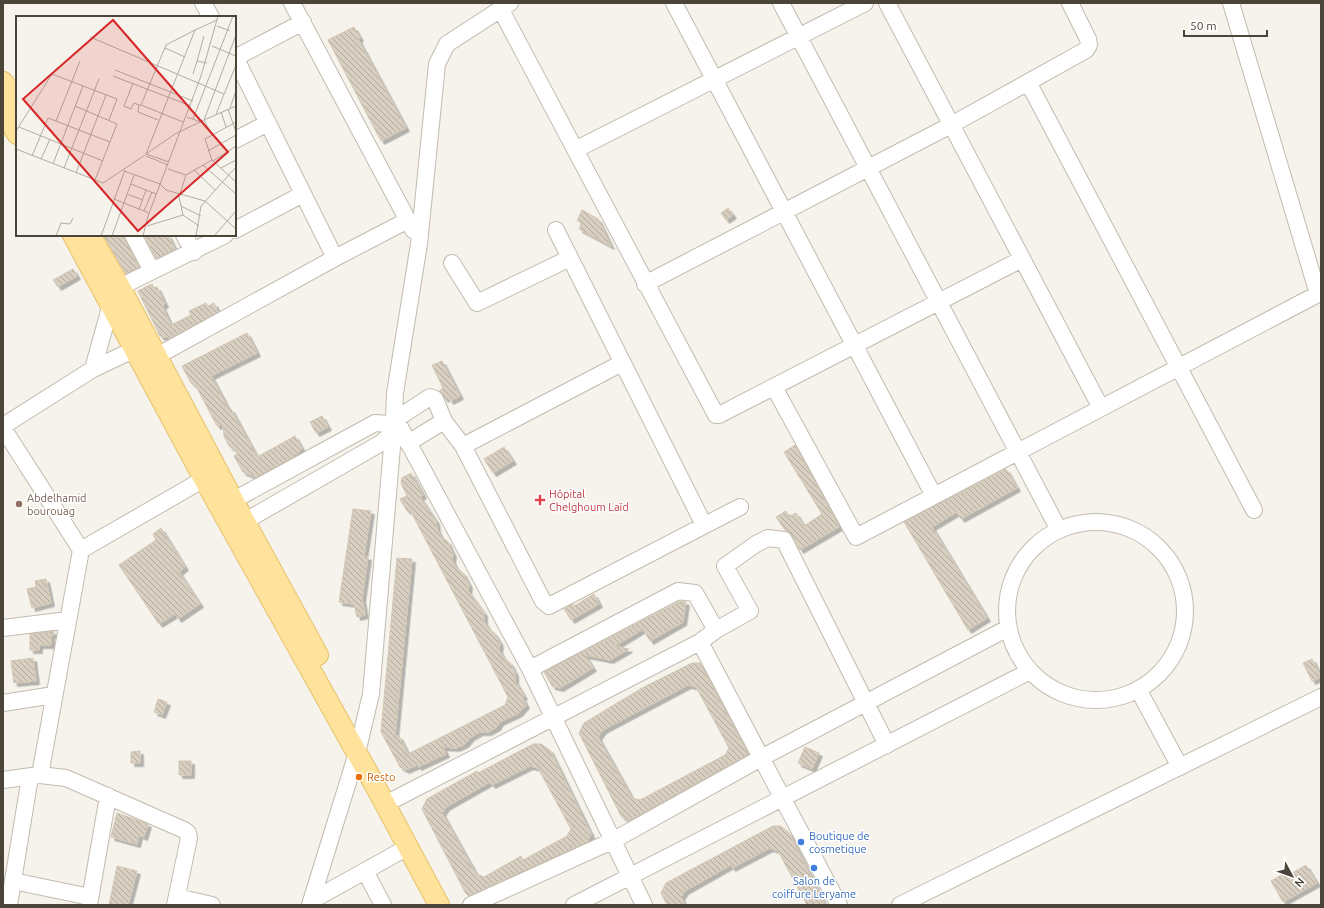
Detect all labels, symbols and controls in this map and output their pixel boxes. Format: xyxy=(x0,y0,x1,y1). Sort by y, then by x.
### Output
scale bar xyxy=(1184,12,1267,38)
inset map xyxy=(16,16,236,236)
text: 50 m xyxy=(1190,19,1217,32)
place label: Hôpital Chelghoum Laïd xyxy=(549,488,629,513)
place label: Abdelhamid bourouag xyxy=(27,492,87,517)
marker: Hôpital Chelghoum Laïd xyxy=(534,494,546,506)
marker: Abdelhamid bourouag xyxy=(14,499,24,509)
place label: Resto xyxy=(367,771,395,783)
marker: Resto xyxy=(354,772,364,782)
place label: Boutique de cosmetique xyxy=(809,830,870,855)
marker: Boutique de cosmetique xyxy=(796,837,806,847)
north arrow xyxy=(1272,856,1312,896)
marker: Salon de coiffure Leryame xyxy=(809,863,819,873)
place label: Salon de coiffure Leryame xyxy=(772,875,856,900)
text: N xyxy=(1292,876,1307,890)

